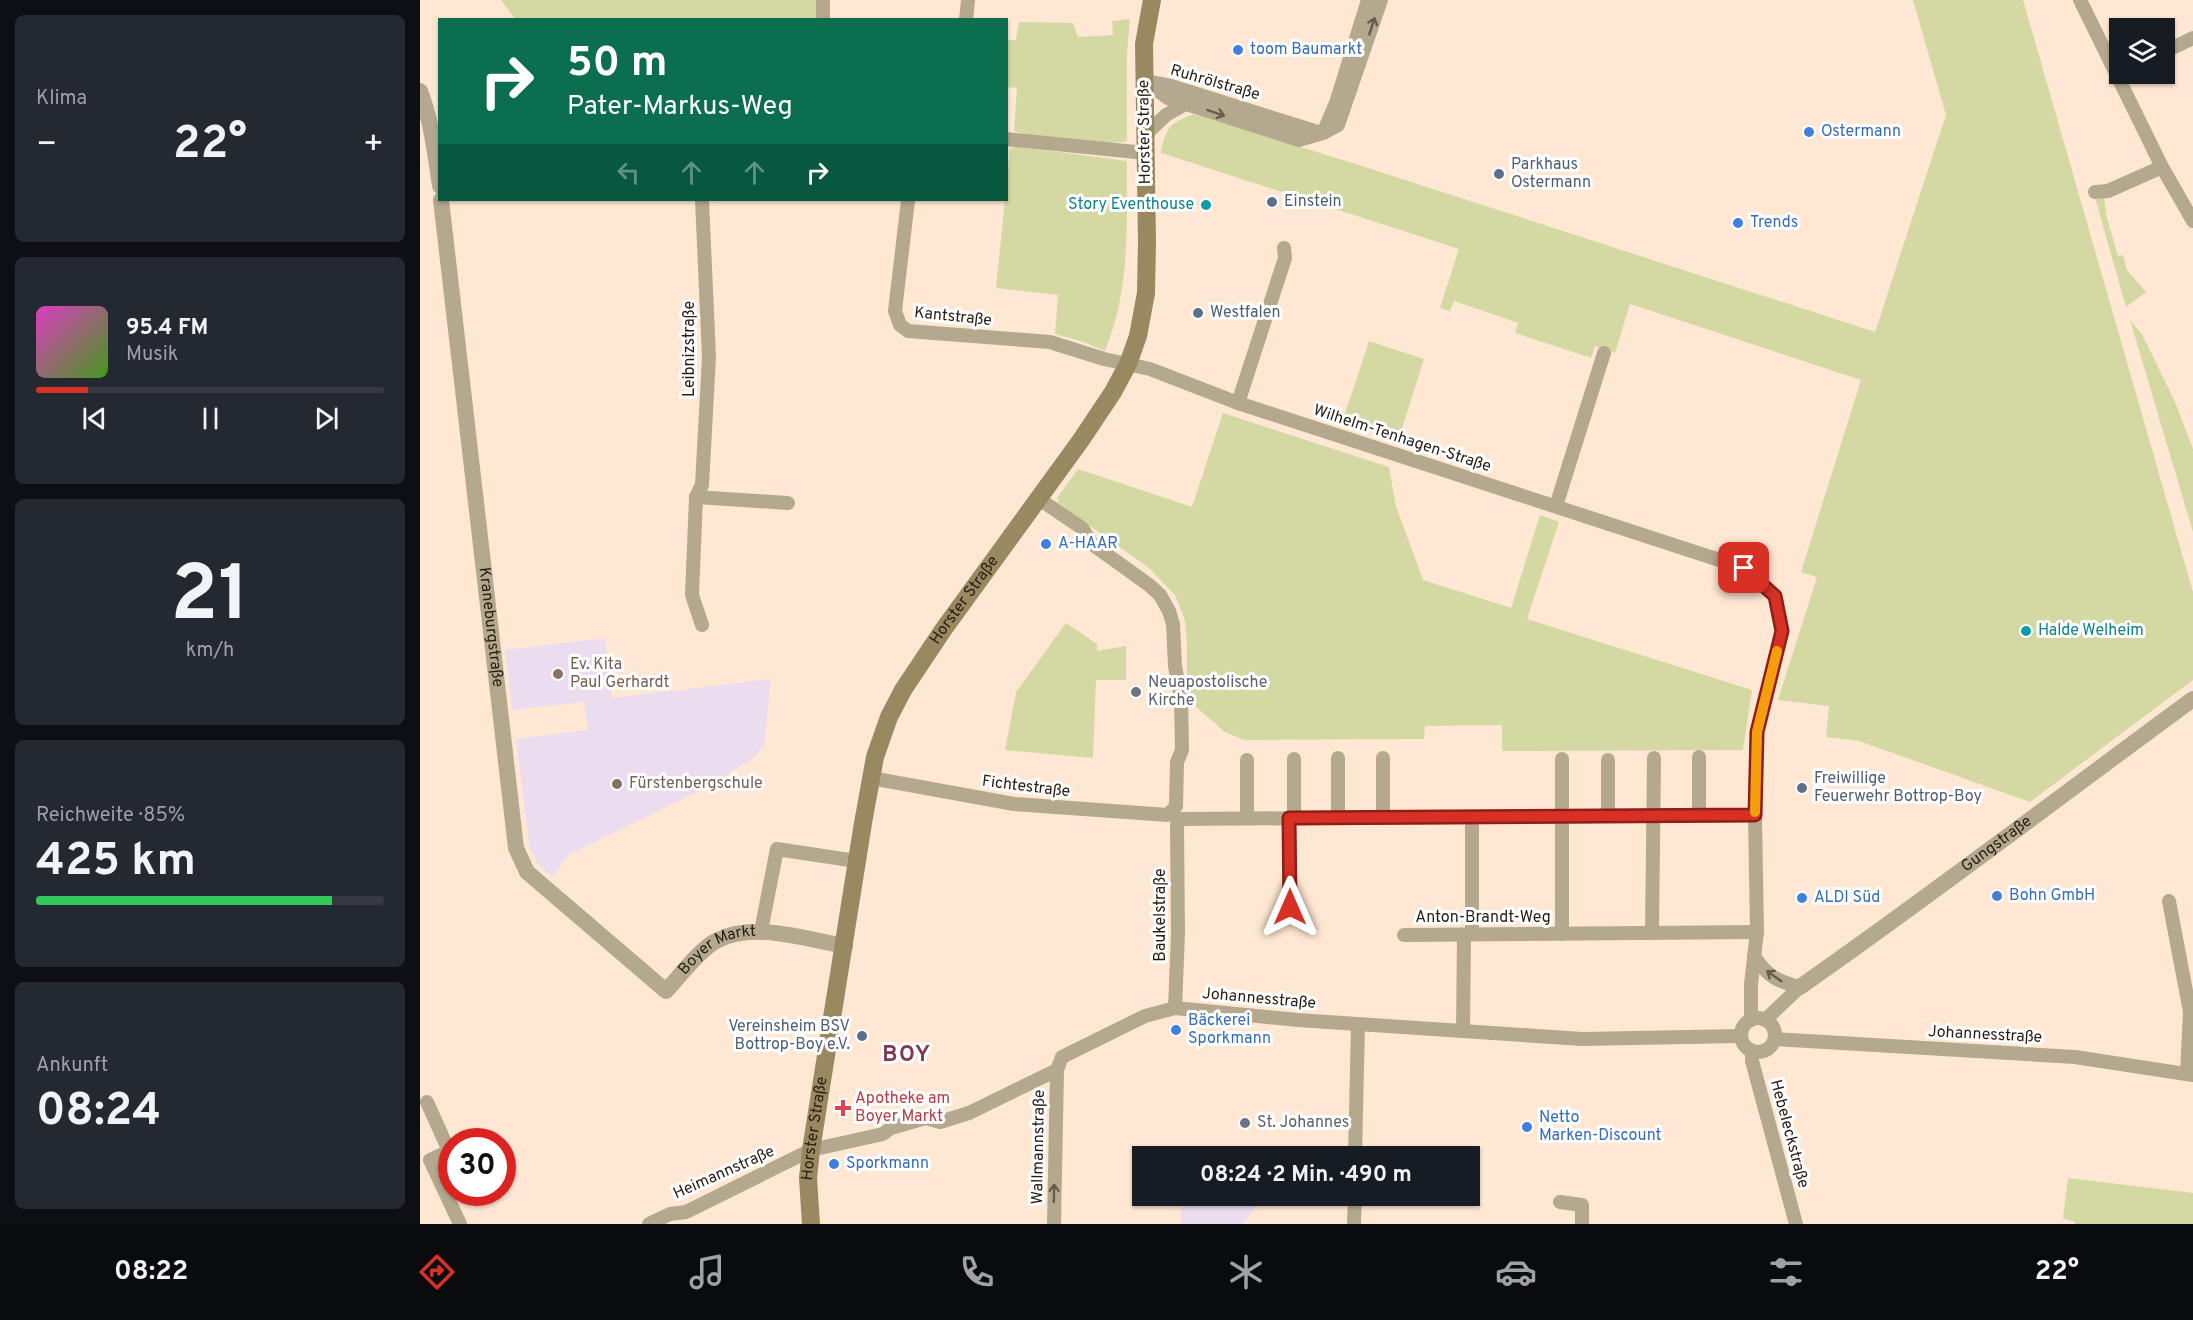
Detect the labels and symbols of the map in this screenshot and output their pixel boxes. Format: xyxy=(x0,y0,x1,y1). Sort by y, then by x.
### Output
one-way arrow xyxy=(1367,17,1378,36)
place label: toom Baumarkt xyxy=(1250,40,1362,60)
marker: toom Baumarkt xyxy=(1231,43,1245,57)
street label: Ruhrölstraße xyxy=(1168,61,1262,105)
street label: Horster Straße xyxy=(1134,79,1156,185)
one-way arrow xyxy=(1206,108,1225,119)
place label: Ostermann xyxy=(1821,122,1901,142)
marker: Ostermann xyxy=(1802,125,1816,139)
place label: Parkhaus Ostermann xyxy=(1511,155,1591,193)
marker: Parkhaus Ostermann xyxy=(1492,167,1506,181)
place label: Einstein xyxy=(1284,192,1342,212)
place label: Story Eventhouse xyxy=(1068,195,1194,215)
marker: Einstein xyxy=(1265,195,1279,209)
marker: Story Eventhouse xyxy=(1199,198,1213,212)
place label: Trends xyxy=(1750,213,1798,233)
marker: Trends xyxy=(1731,216,1745,230)
street label: Leibnizstraße xyxy=(680,301,700,397)
street label: Kantstraße xyxy=(913,303,993,331)
place label: Westfalen xyxy=(1210,303,1280,323)
marker: Westfalen xyxy=(1191,306,1205,320)
street label: Wilhelm-Tenhagen-Straße xyxy=(1311,401,1493,477)
place label: A-HAAR xyxy=(1058,534,1118,554)
marker: A-HAAR xyxy=(1039,537,1053,551)
pin xyxy=(1718,542,1769,593)
street label: Horster Straße xyxy=(926,552,1003,649)
street label: Kraneburgstraße xyxy=(474,566,507,688)
place label: Halde Welheim xyxy=(2038,621,2144,641)
marker: Halde Welheim xyxy=(2019,624,2033,638)
place label: Ev. Kita Paul Gerhardt xyxy=(570,655,670,693)
marker: Ev. Kita Paul Gerhardt xyxy=(551,667,565,681)
place label: Neuapostolische Kirche xyxy=(1148,673,1267,711)
marker: Neuapostolische Kirche xyxy=(1129,685,1143,699)
place label: Freiwillige Feuerwehr Bottrop-Boy xyxy=(1814,769,1982,807)
street label: Fichtestraße xyxy=(981,772,1071,802)
place label: Fürstenbergschule xyxy=(629,774,763,794)
marker: Fürstenbergschule xyxy=(610,777,624,791)
marker: Freiwillige Feuerwehr Bottrop-Boy xyxy=(1795,781,1809,795)
street label: Gungstraße xyxy=(1958,812,2036,877)
street label: Baukelstraße xyxy=(1151,868,1171,962)
position arrow xyxy=(1258,875,1322,939)
place label: Bohn GmbH xyxy=(2009,886,2095,906)
place label: ALDI Süd xyxy=(1814,888,1880,908)
marker: Bohn GmbH xyxy=(1990,889,2004,903)
marker: ALDI Süd xyxy=(1795,891,1809,905)
street label: Anton-Brandt-Weg xyxy=(1415,908,1551,928)
street label: Boyer Markt xyxy=(674,922,756,979)
one-way arrow xyxy=(1766,970,1783,983)
street label: Johannesstraße xyxy=(1201,984,1317,1014)
place label: Bäckerei Sporkmann xyxy=(1188,1011,1271,1049)
place label: Vereinsheim BSV Bottrop-Boy e.V. xyxy=(728,1017,850,1055)
street label: Johannesstraße xyxy=(1927,1022,2043,1048)
marker: Bäckerei Sporkmann xyxy=(1169,1023,1183,1037)
marker: Vereinsheim BSV Bottrop-Boy e.V. xyxy=(855,1029,869,1043)
district label: BOY xyxy=(882,1042,932,1069)
street label: Horster Straße xyxy=(798,1075,833,1182)
street label: Hebeleckstraße xyxy=(1765,1078,1813,1190)
place label: Apotheke am Boyer Markt xyxy=(855,1089,950,1127)
street label: Wallmannstraße xyxy=(1028,1089,1050,1205)
marker: Apotheke am Boyer Markt xyxy=(836,1101,850,1115)
place label: Netto Marken-Discount xyxy=(1539,1108,1661,1146)
place label: St. Johannes xyxy=(1257,1113,1349,1133)
marker: St. Johannes xyxy=(1238,1116,1252,1130)
marker: Netto Marken-Discount xyxy=(1520,1120,1534,1134)
speed limit sign: 30 xyxy=(438,1128,516,1206)
street label: Heimannstraße xyxy=(670,1142,778,1204)
place label: Sporkmann xyxy=(846,1154,929,1174)
marker: Sporkmann xyxy=(827,1157,841,1171)
one-way arrow xyxy=(1048,1183,1060,1203)

